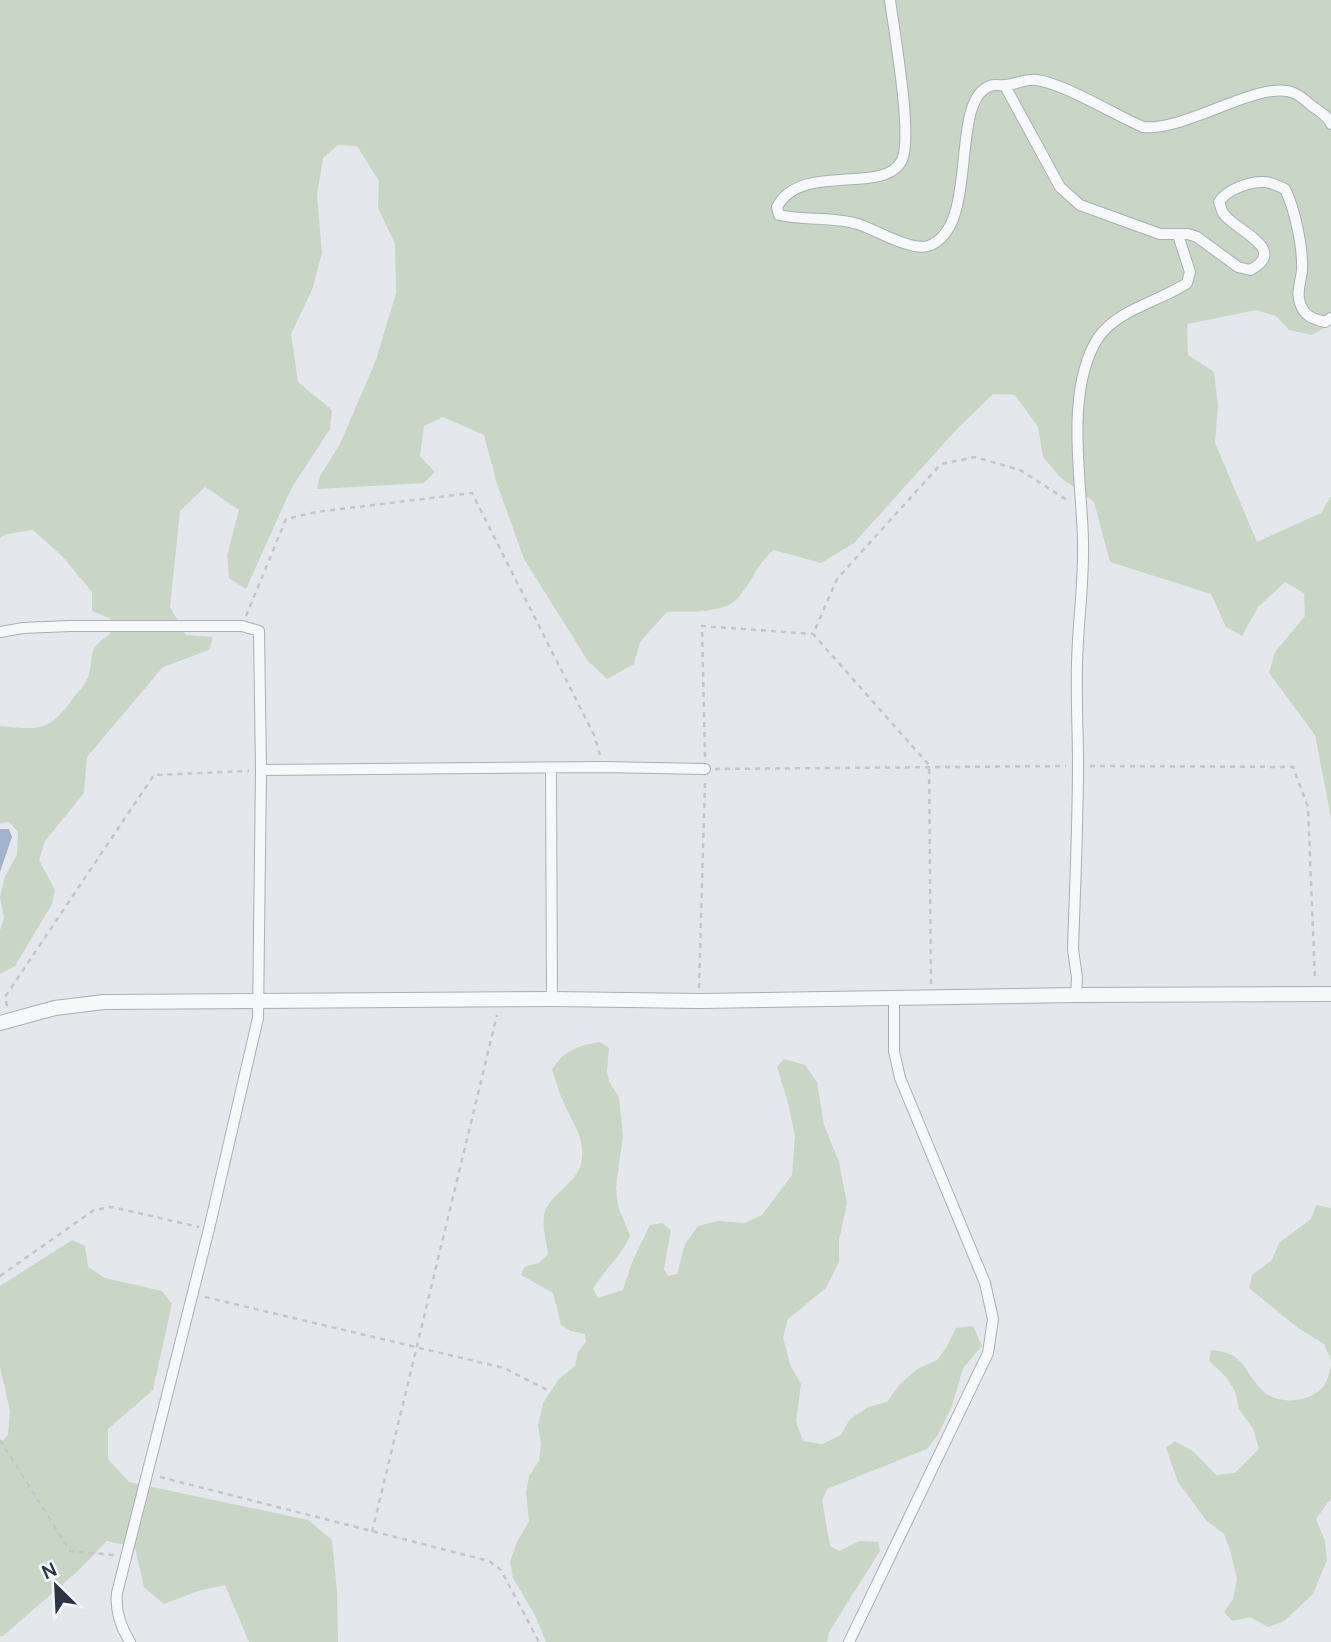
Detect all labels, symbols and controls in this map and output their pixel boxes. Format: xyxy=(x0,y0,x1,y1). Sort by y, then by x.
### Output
north arrow xyxy=(21,1551,91,1621)
text: N xyxy=(38,1556,61,1585)

